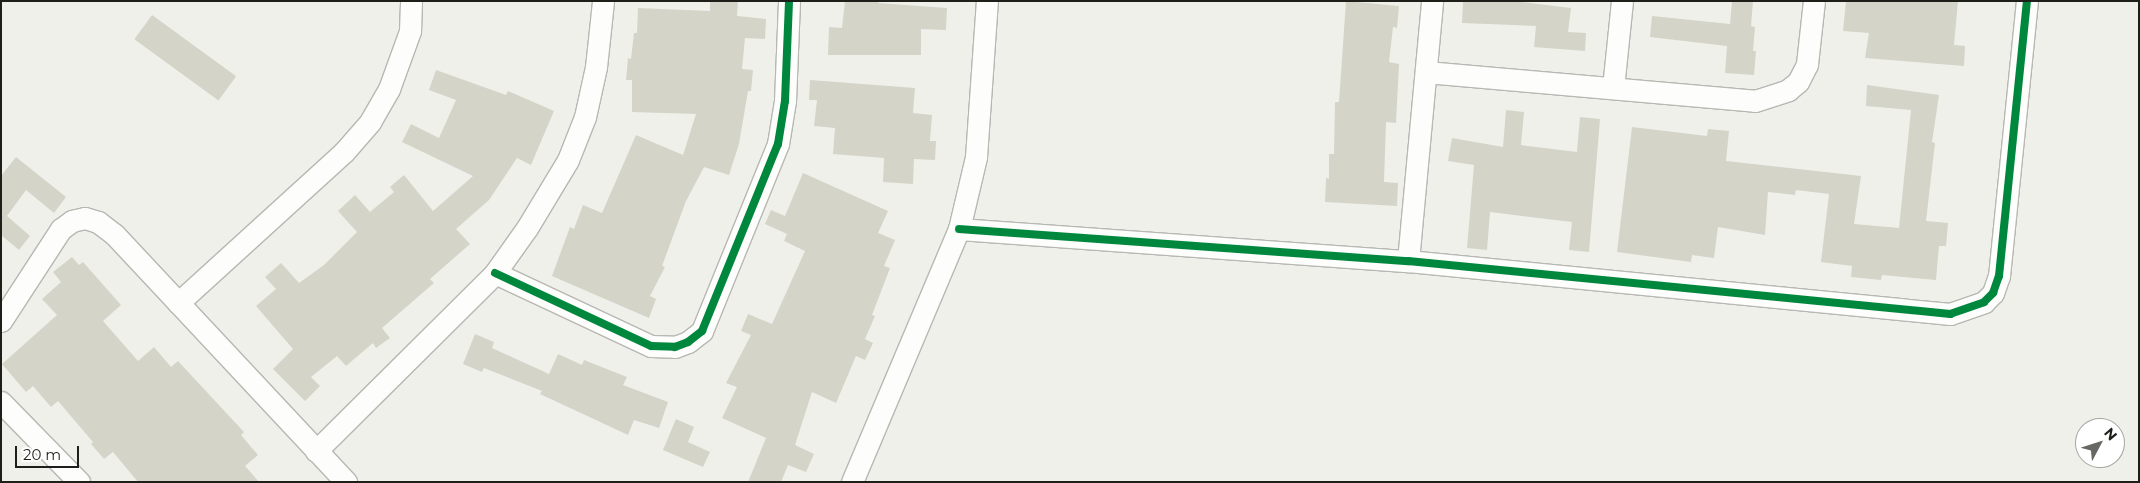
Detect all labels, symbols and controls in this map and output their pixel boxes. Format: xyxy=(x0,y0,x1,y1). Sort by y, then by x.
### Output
north arrow xyxy=(2075,418,2125,468)
text: N xyxy=(2100,424,2121,444)
scale bar xyxy=(18,436,81,468)
text: 20 m xyxy=(23,445,61,464)

